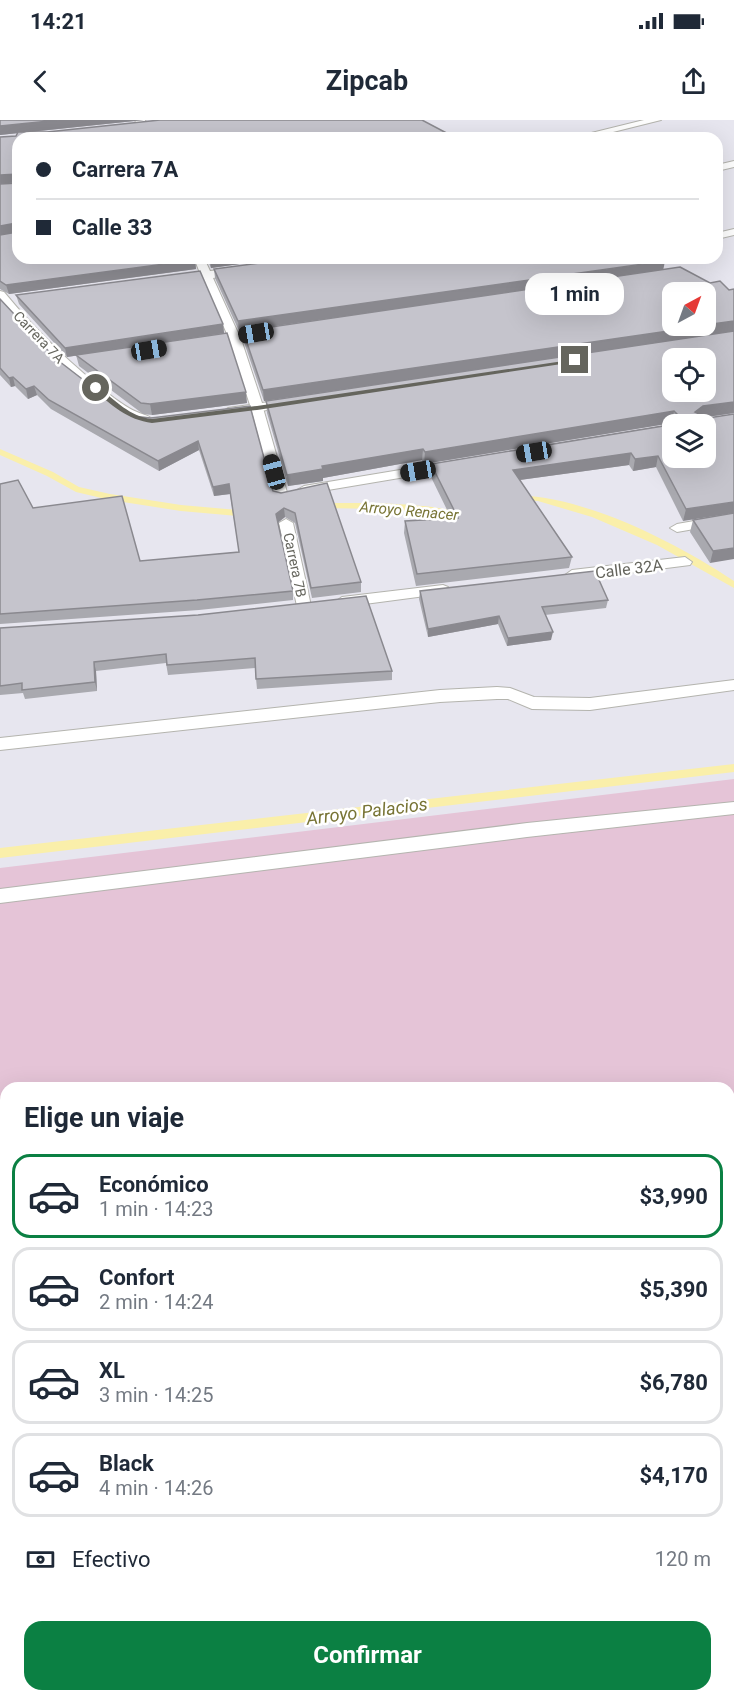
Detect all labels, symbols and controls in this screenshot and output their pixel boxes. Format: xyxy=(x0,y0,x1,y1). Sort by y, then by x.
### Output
text: 14:21 xyxy=(30,9,87,34)
icon: back xyxy=(24,65,57,98)
text: Zipcab xyxy=(326,65,408,97)
icon: share xyxy=(677,65,710,98)
text: Carrera 7A xyxy=(72,157,178,182)
text: Calle 33 xyxy=(72,215,152,240)
callout: 1 min xyxy=(526,273,624,315)
text: 1 min xyxy=(549,282,600,306)
north arrow xyxy=(662,282,716,336)
map controls xyxy=(662,282,716,468)
street label: Carrera 7A xyxy=(10,308,68,366)
car xyxy=(237,321,275,345)
car xyxy=(130,338,168,362)
route end xyxy=(561,346,588,373)
button: locate xyxy=(662,348,716,402)
route start xyxy=(82,374,109,401)
button: layers xyxy=(662,414,716,468)
car xyxy=(515,440,553,464)
car xyxy=(261,452,287,492)
car xyxy=(399,459,437,483)
water label: Arroyo Renacer xyxy=(358,498,460,524)
street label: Carrera 7B xyxy=(280,531,310,599)
street label: Calle 32A xyxy=(594,555,664,583)
water label: Arroyo Palacios xyxy=(304,793,429,829)
text: Elige un viaje xyxy=(24,1102,184,1134)
icon: car xyxy=(27,1169,81,1223)
text: Económico xyxy=(99,1172,209,1197)
text: $3,990 xyxy=(639,1184,708,1209)
text: 1 min · 14:23 xyxy=(99,1197,214,1221)
icon: car xyxy=(27,1262,81,1316)
text: Confort xyxy=(99,1265,174,1290)
text: $5,390 xyxy=(639,1277,708,1302)
text: 2 min · 14:24 xyxy=(99,1290,214,1314)
icon: car xyxy=(27,1355,81,1409)
text: XL xyxy=(99,1358,125,1383)
text: $6,780 xyxy=(639,1370,708,1395)
text: 3 min · 14:25 xyxy=(99,1383,214,1407)
icon: car xyxy=(27,1448,81,1502)
text: Black xyxy=(99,1451,154,1476)
text: $4,170 xyxy=(639,1463,708,1488)
text: 4 min · 14:26 xyxy=(99,1476,214,1500)
icon: cash xyxy=(24,1543,57,1576)
text: Efectivo xyxy=(72,1547,150,1572)
text: 120 m xyxy=(655,1547,711,1571)
button: Confirmar xyxy=(24,1621,711,1690)

